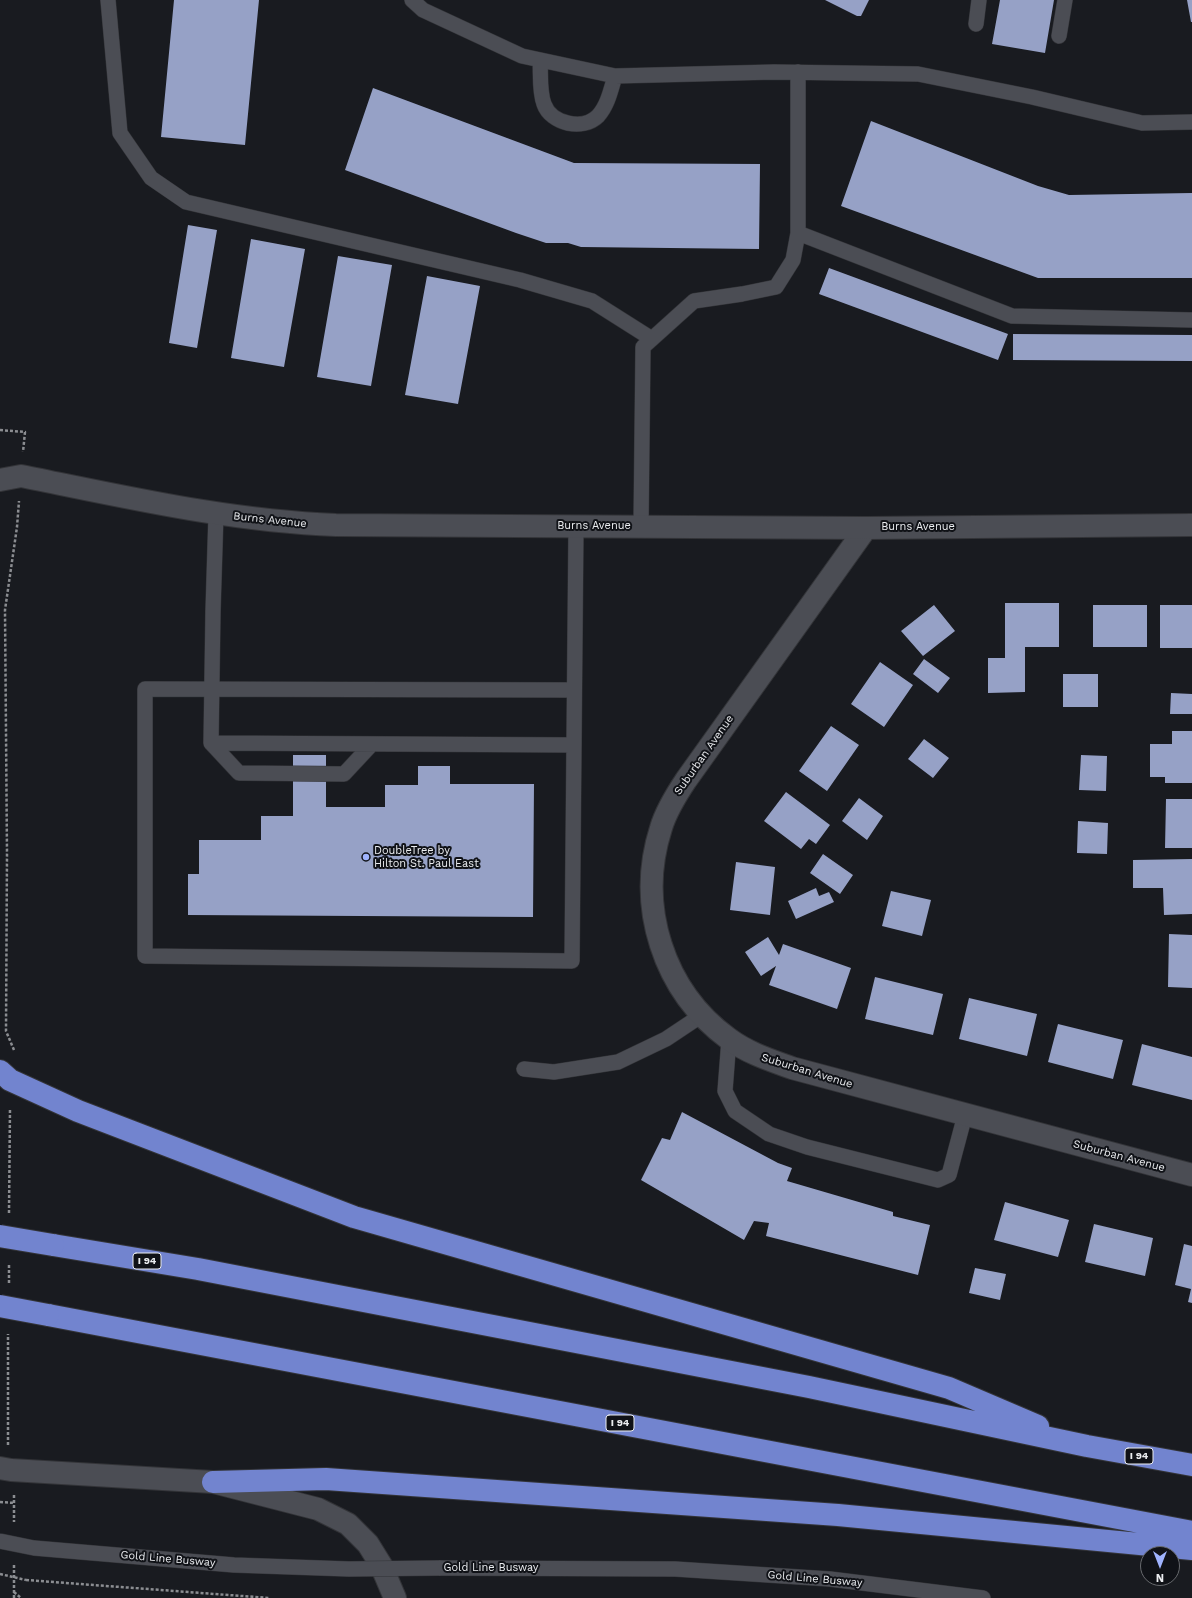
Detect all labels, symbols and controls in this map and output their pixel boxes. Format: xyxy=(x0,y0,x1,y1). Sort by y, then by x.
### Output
street label: Burns Avenue xyxy=(233,510,307,530)
street label: Burns Avenue xyxy=(557,519,631,533)
street label: Burns Avenue xyxy=(881,520,955,534)
street label: Suburban Avenue xyxy=(671,712,737,798)
place label: DoubleTree by Hilton St. Paul East xyxy=(374,844,479,870)
marker: DoubleTree by Hilton St. Paul East xyxy=(361,852,371,862)
street label: Suburban Avenue xyxy=(760,1051,854,1091)
street label: Suburban Avenue xyxy=(1072,1137,1166,1175)
road number: I 94 xyxy=(133,1253,161,1269)
road number: I 94 xyxy=(606,1415,634,1431)
road number: I 94 xyxy=(1125,1448,1153,1464)
north arrow xyxy=(1140,1546,1180,1586)
street label: Gold Line Busway xyxy=(120,1548,216,1570)
street label: Gold Line Busway xyxy=(443,1561,539,1575)
street label: Gold Line Busway xyxy=(767,1568,863,1590)
text: N xyxy=(1156,1571,1164,1584)

